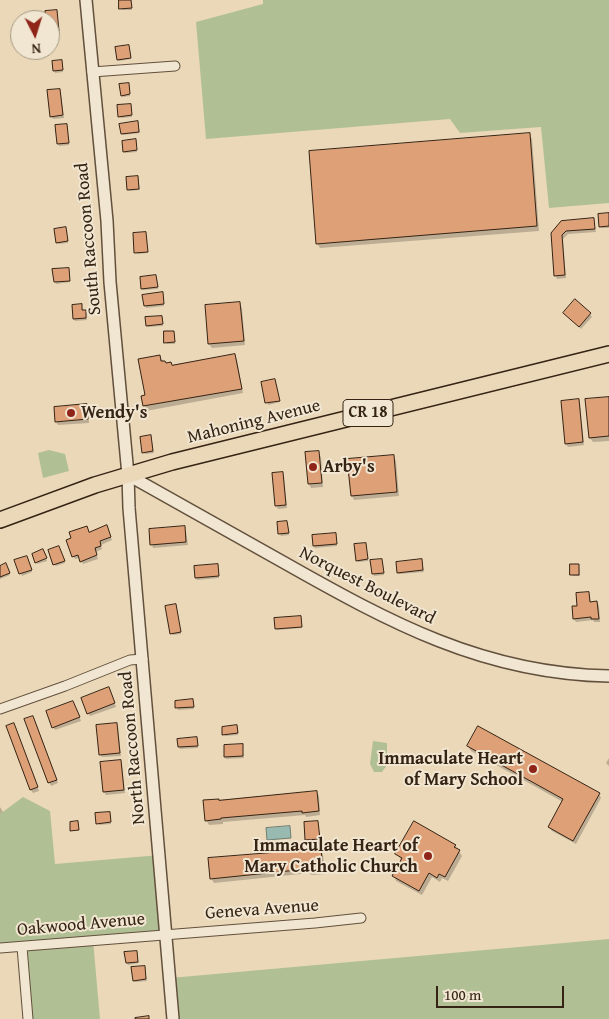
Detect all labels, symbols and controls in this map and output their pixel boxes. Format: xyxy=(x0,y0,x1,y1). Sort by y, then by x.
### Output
north arrow xyxy=(10,10,60,60)
text: N xyxy=(31,39,42,59)
street label: South Raccoon Road xyxy=(72,162,106,316)
street label: Mahoning Avenue xyxy=(185,395,323,449)
road number: CR 18 xyxy=(343,399,393,426)
place label: Wendy's xyxy=(81,402,147,424)
marker: Wendy's xyxy=(65,407,77,419)
place label: Arby's xyxy=(323,456,375,478)
marker: Arby's xyxy=(307,461,319,473)
street label: Norquest Boulevard xyxy=(295,542,439,630)
street label: North Raccoon Road xyxy=(116,670,150,826)
place label: Immaculate Heart of Mary School xyxy=(378,748,523,791)
marker: Immaculate Heart of Mary School xyxy=(527,763,539,775)
place label: Immaculate Heart of Mary Catholic Church xyxy=(244,835,418,878)
marker: Immaculate Heart of Mary Catholic Church xyxy=(422,850,434,862)
street label: Geneva Avenue xyxy=(204,895,320,925)
street label: Oakwood Avenue xyxy=(16,909,146,941)
scale bar xyxy=(439,976,566,1008)
text: 100 m xyxy=(444,984,481,1005)

